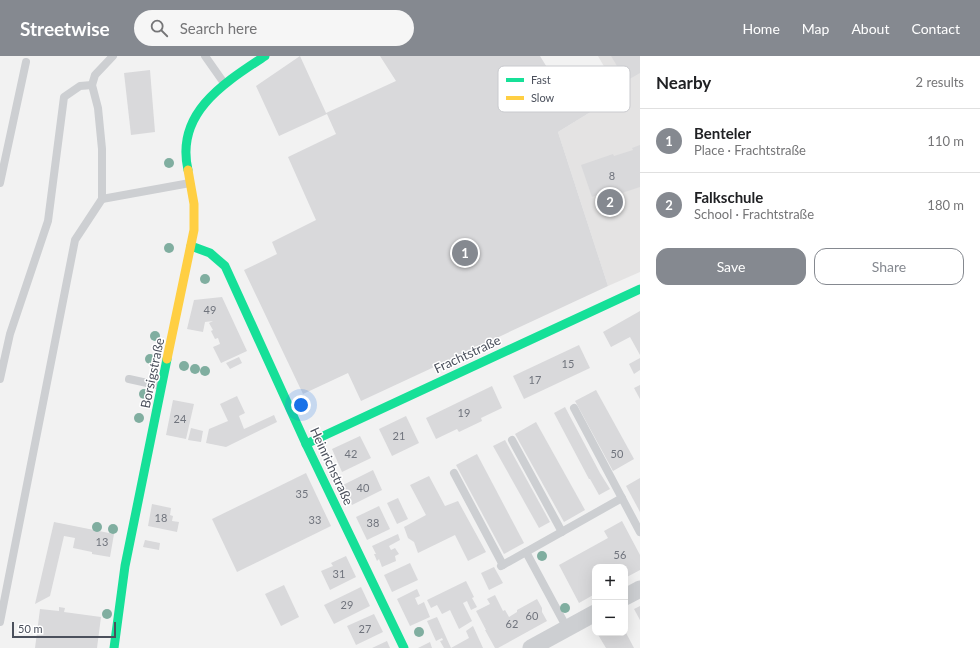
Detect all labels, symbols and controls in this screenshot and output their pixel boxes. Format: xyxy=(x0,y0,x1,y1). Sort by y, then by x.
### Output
search box xyxy=(134,10,414,46)
text: Streetwise xyxy=(20,17,110,40)
icon: search xyxy=(148,17,170,39)
text: Search here xyxy=(180,19,257,37)
text: Home xyxy=(742,20,780,37)
text: Map xyxy=(802,20,829,37)
text: About xyxy=(851,20,889,37)
text: Contact xyxy=(911,20,960,37)
legend xyxy=(498,66,630,112)
text: Nearby xyxy=(656,72,711,93)
text: Fast xyxy=(531,73,551,86)
text: 2 results xyxy=(916,74,964,90)
text: Slow xyxy=(531,91,555,104)
text: Benteler xyxy=(694,124,751,142)
text: 1 xyxy=(665,133,673,149)
text: 110 m xyxy=(927,133,964,149)
text: Place · Frachtstraße xyxy=(694,142,806,158)
house number: 8 xyxy=(609,169,615,182)
pin: 2 xyxy=(597,187,623,217)
text: Falkschule xyxy=(694,188,763,206)
text: 2 xyxy=(665,197,673,213)
text: 180 m xyxy=(927,197,964,213)
text: School · Frachtstraße xyxy=(694,206,814,222)
pin: 1 xyxy=(452,238,478,268)
button: Save xyxy=(656,248,806,285)
button: Share xyxy=(814,248,964,285)
house number: 49 xyxy=(204,303,216,316)
street label: Frachtstraße xyxy=(431,332,503,376)
street label: Borsigstraße xyxy=(137,336,167,410)
house number: 15 xyxy=(562,357,574,370)
house number: 17 xyxy=(529,373,541,386)
your location xyxy=(291,395,311,415)
house number: 19 xyxy=(458,406,470,419)
house number: 24 xyxy=(174,412,187,425)
street label: Heinrichstraße xyxy=(307,425,357,508)
house number: 21 xyxy=(393,429,405,442)
house number: 42 xyxy=(345,447,357,460)
house number: 50 xyxy=(611,447,624,460)
house number: 40 xyxy=(357,481,370,494)
house number: 35 xyxy=(296,487,308,500)
house number: 18 xyxy=(155,511,167,524)
house number: 33 xyxy=(309,513,321,526)
house number: 38 xyxy=(367,516,379,529)
house number: 13 xyxy=(96,535,108,548)
house number: 56 xyxy=(614,548,626,561)
map controls xyxy=(592,564,628,636)
button: + xyxy=(592,564,628,600)
house number: 31 xyxy=(333,567,345,580)
house number: 29 xyxy=(341,598,353,611)
button: − xyxy=(592,600,628,636)
house number: 60 xyxy=(526,609,539,622)
house number: 62 xyxy=(506,617,518,630)
scale bar xyxy=(12,620,116,639)
text: 50 m xyxy=(18,622,43,635)
house number: 27 xyxy=(359,622,371,635)

